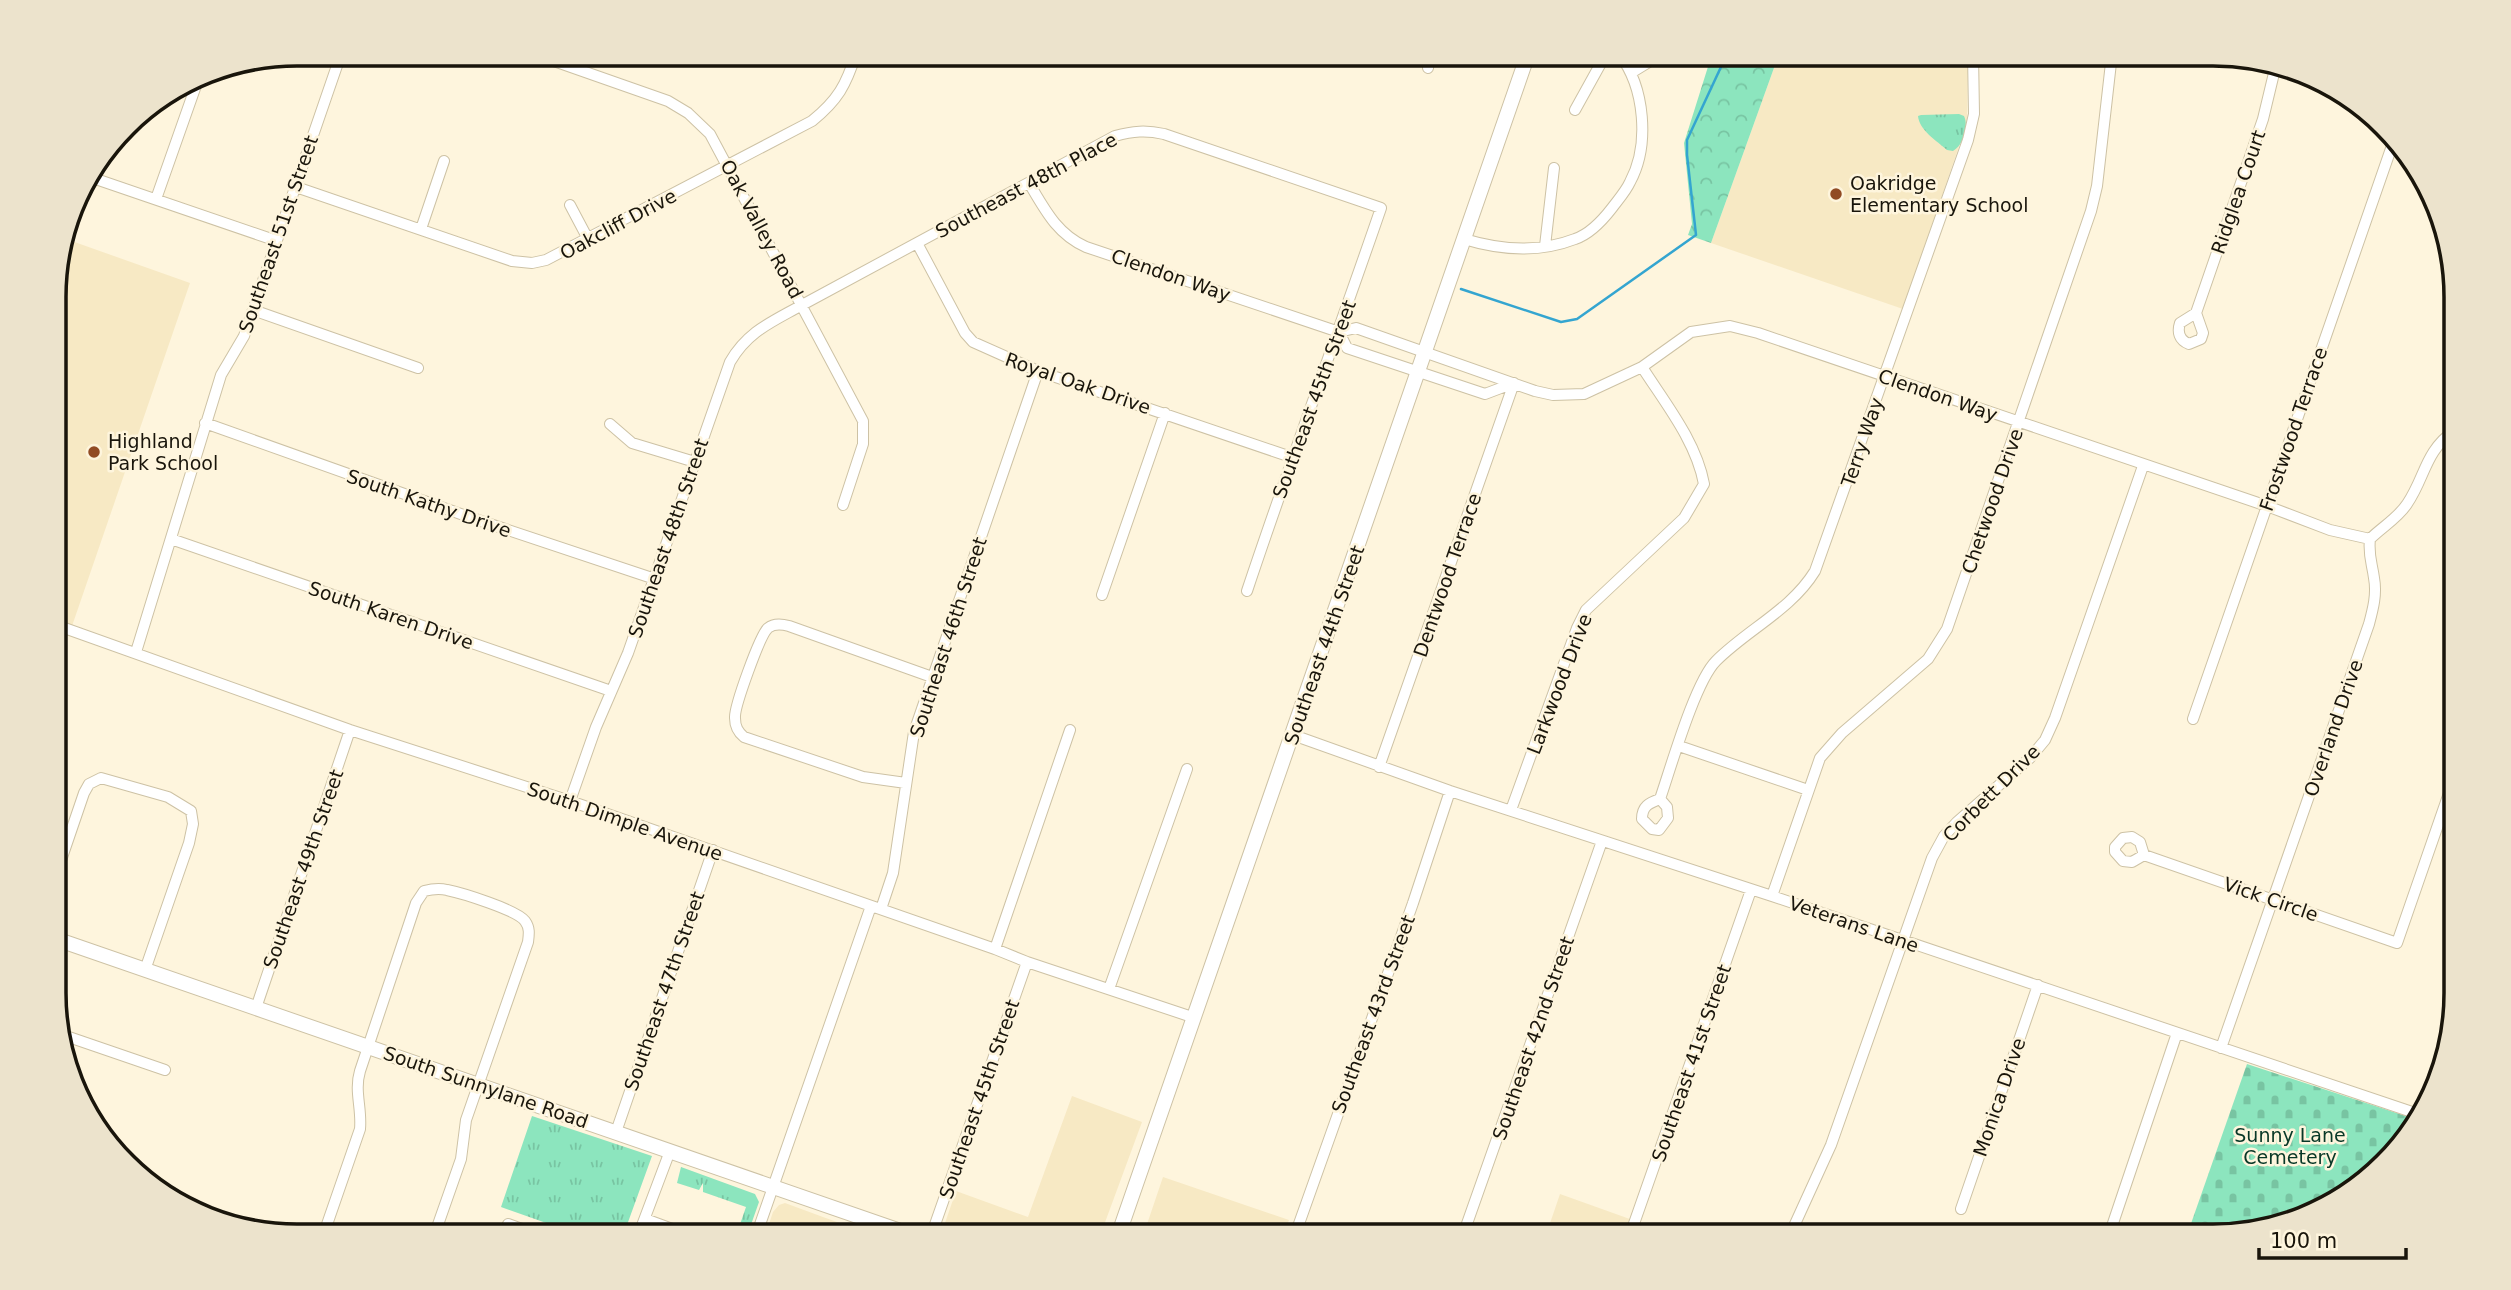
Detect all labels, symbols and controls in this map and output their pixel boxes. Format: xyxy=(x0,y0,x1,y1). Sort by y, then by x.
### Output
street label: Ridglea Court xyxy=(2207,127,2269,257)
street label: Southeast 48th Place xyxy=(932,128,1120,242)
street label: Southeast 51st Street xyxy=(234,132,322,336)
street label: Oak Valley Road xyxy=(716,156,808,302)
place label: Oakridge Elementary School xyxy=(1850,172,2028,216)
street label: Oakcliff Drive xyxy=(556,184,680,264)
marker: Oakridge Elementary School xyxy=(1828,186,1844,202)
street label: Clendon Way xyxy=(1109,244,1233,306)
street label: Southeast 45th Street xyxy=(1268,297,1360,501)
street label: Frostwood Terrace xyxy=(2255,344,2331,514)
street label: Royal Oak Drive xyxy=(1002,348,1154,418)
street label: Clendon Way xyxy=(1876,364,2000,426)
street label: Terry Way xyxy=(1836,394,1888,491)
street label: Chetwood Drive xyxy=(1957,426,2027,576)
place label: Highland Park School xyxy=(108,430,218,474)
street label: Southeast 48th Street xyxy=(624,435,712,641)
marker: Highland Park School xyxy=(86,444,102,460)
street label: South Kathy Drive xyxy=(344,465,514,541)
street label: Dentwood Terrace xyxy=(1409,490,1485,660)
street label: Southeast 46th Street xyxy=(905,534,991,740)
street label: Southeast 44th Street xyxy=(1280,542,1368,748)
street label: South Karen Drive xyxy=(306,576,476,654)
street label: Larkwood Drive xyxy=(1522,611,1596,757)
street label: Overland Drive xyxy=(2299,657,2367,799)
street label: Corbett Drive xyxy=(1938,740,2044,846)
street label: Southeast 49th Street xyxy=(259,766,347,972)
street label: South Dimple Avenue xyxy=(524,777,726,865)
street label: Vick Circle xyxy=(2221,873,2321,925)
street label: Southeast 47th Street xyxy=(620,888,708,1094)
street label: Veterans Lane xyxy=(1786,892,1922,956)
street label: Southeast 43rd Street xyxy=(1327,912,1419,1116)
street label: Southeast 42nd Street xyxy=(1488,933,1578,1143)
street label: Southeast 41st Street xyxy=(1647,961,1735,1165)
street label: Southeast 45th Street xyxy=(935,996,1023,1202)
street label: Monica Drive xyxy=(1968,1035,2030,1159)
street label: South Sunnylane Road xyxy=(381,1042,591,1132)
park label: Sunny Lane Cemetery xyxy=(2234,1124,2346,1168)
scale bar xyxy=(2259,1216,2406,1260)
text: 100 m xyxy=(2270,1229,2337,1253)

